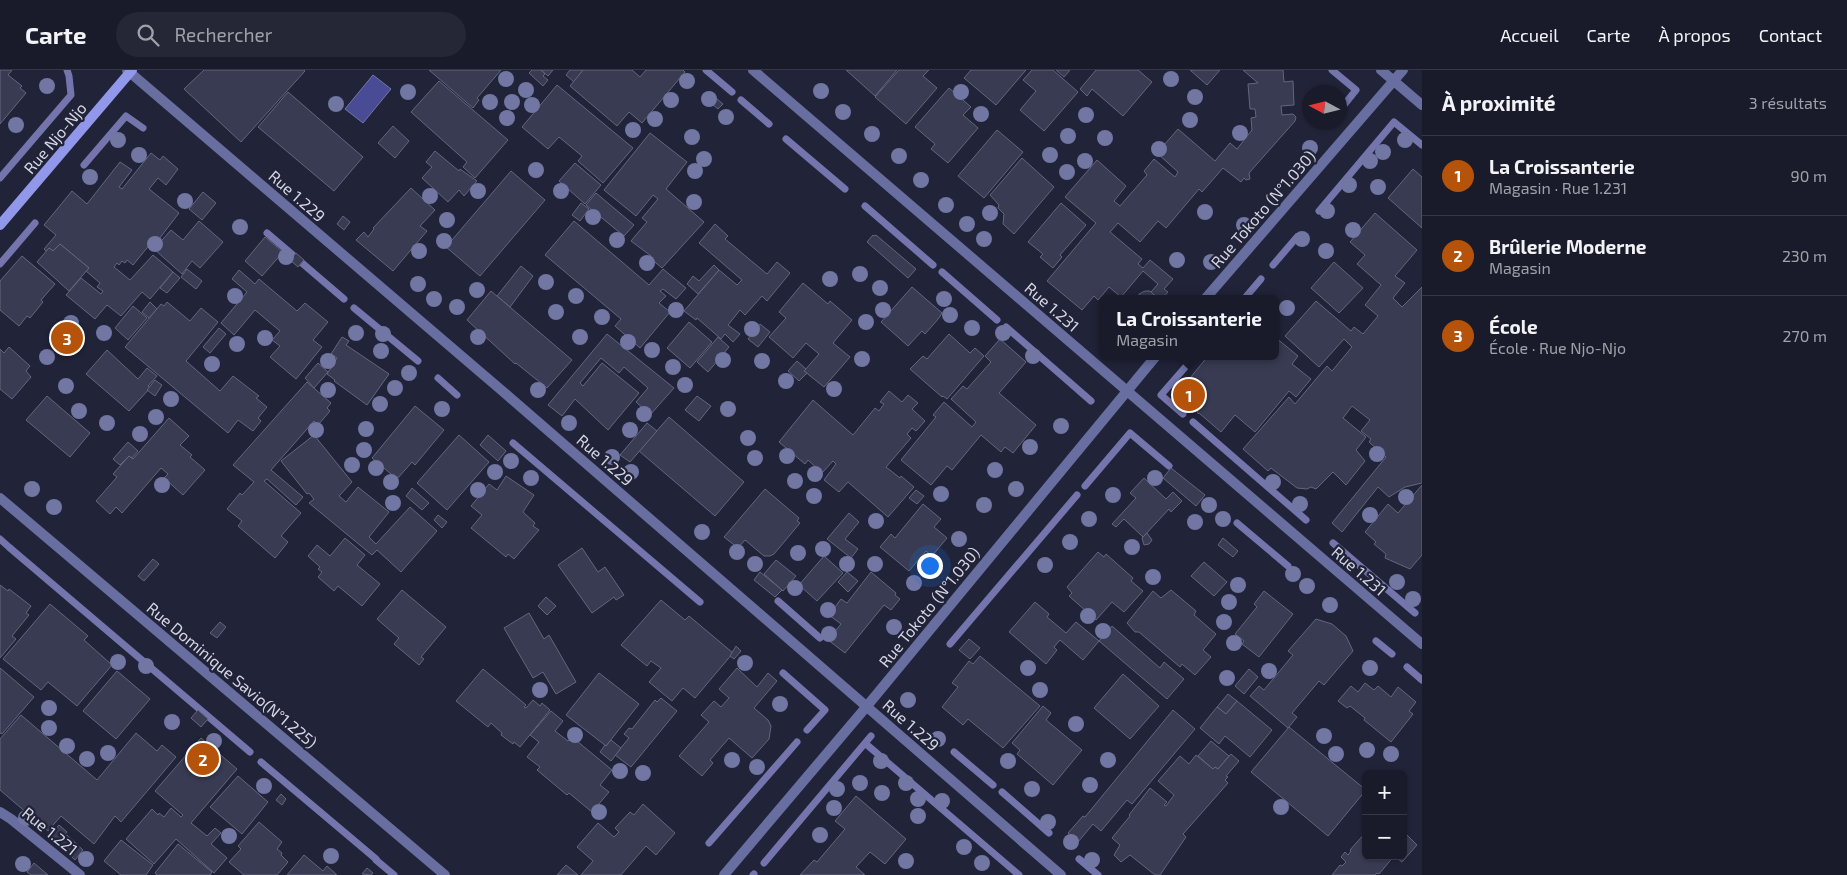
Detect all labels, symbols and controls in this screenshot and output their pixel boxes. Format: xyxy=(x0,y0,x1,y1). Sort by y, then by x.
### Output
search box xyxy=(116,12,466,57)
text: Carte xyxy=(25,20,86,49)
icon: search xyxy=(134,21,162,49)
text: Rechercher xyxy=(174,23,272,46)
text: Accueil xyxy=(1500,24,1559,46)
text: Carte xyxy=(1587,24,1630,46)
text: À propos xyxy=(1658,24,1731,46)
text: Contact xyxy=(1759,24,1822,46)
north arrow xyxy=(1302,85,1347,130)
text: À proximité xyxy=(1442,90,1556,115)
text: 3 résultats xyxy=(1749,93,1827,112)
street label: Rue Njo-Njo xyxy=(19,98,91,178)
street label: Rue Tokoto (N°1.030) xyxy=(1207,146,1319,271)
text: La Croissanterie xyxy=(1489,155,1635,178)
street label: Rue 1.229 xyxy=(265,166,329,225)
text: 1 xyxy=(1455,166,1461,185)
text: 90 m xyxy=(1791,166,1827,185)
text: Magasin · Rue 1.231 xyxy=(1489,178,1627,197)
text: Brûlerie Moderne xyxy=(1489,235,1647,258)
text: 2 xyxy=(1453,246,1463,265)
text: 230 m xyxy=(1782,246,1827,265)
text: Magasin xyxy=(1489,258,1551,277)
street label: Rue 1.231 xyxy=(1021,278,1083,335)
popup xyxy=(1099,295,1279,360)
text: La Croissanterie xyxy=(1116,307,1262,330)
text: École xyxy=(1489,315,1538,338)
pin: 3 xyxy=(51,319,83,357)
text: 3 xyxy=(1453,326,1463,345)
text: 270 m xyxy=(1783,326,1827,345)
text: Magasin xyxy=(1116,330,1178,349)
text: École · Rue Njo-Njo xyxy=(1489,338,1626,357)
pin: 1 xyxy=(1173,376,1205,414)
street label: Rue 1.229 xyxy=(573,430,637,489)
street label: Rue 1.231 xyxy=(1328,542,1390,599)
street label: Rue Tokoto (N°1.030) xyxy=(874,543,983,671)
your location xyxy=(917,553,943,579)
street label: Rue Dominique Savio(N°1.225) xyxy=(143,598,321,751)
street label: Rue 1.229 xyxy=(879,695,943,754)
pin: 2 xyxy=(187,740,219,778)
map controls xyxy=(1362,770,1407,860)
button: + xyxy=(1362,770,1407,815)
street label: Rue 1.221 xyxy=(19,803,82,859)
button: − xyxy=(1362,815,1407,860)

